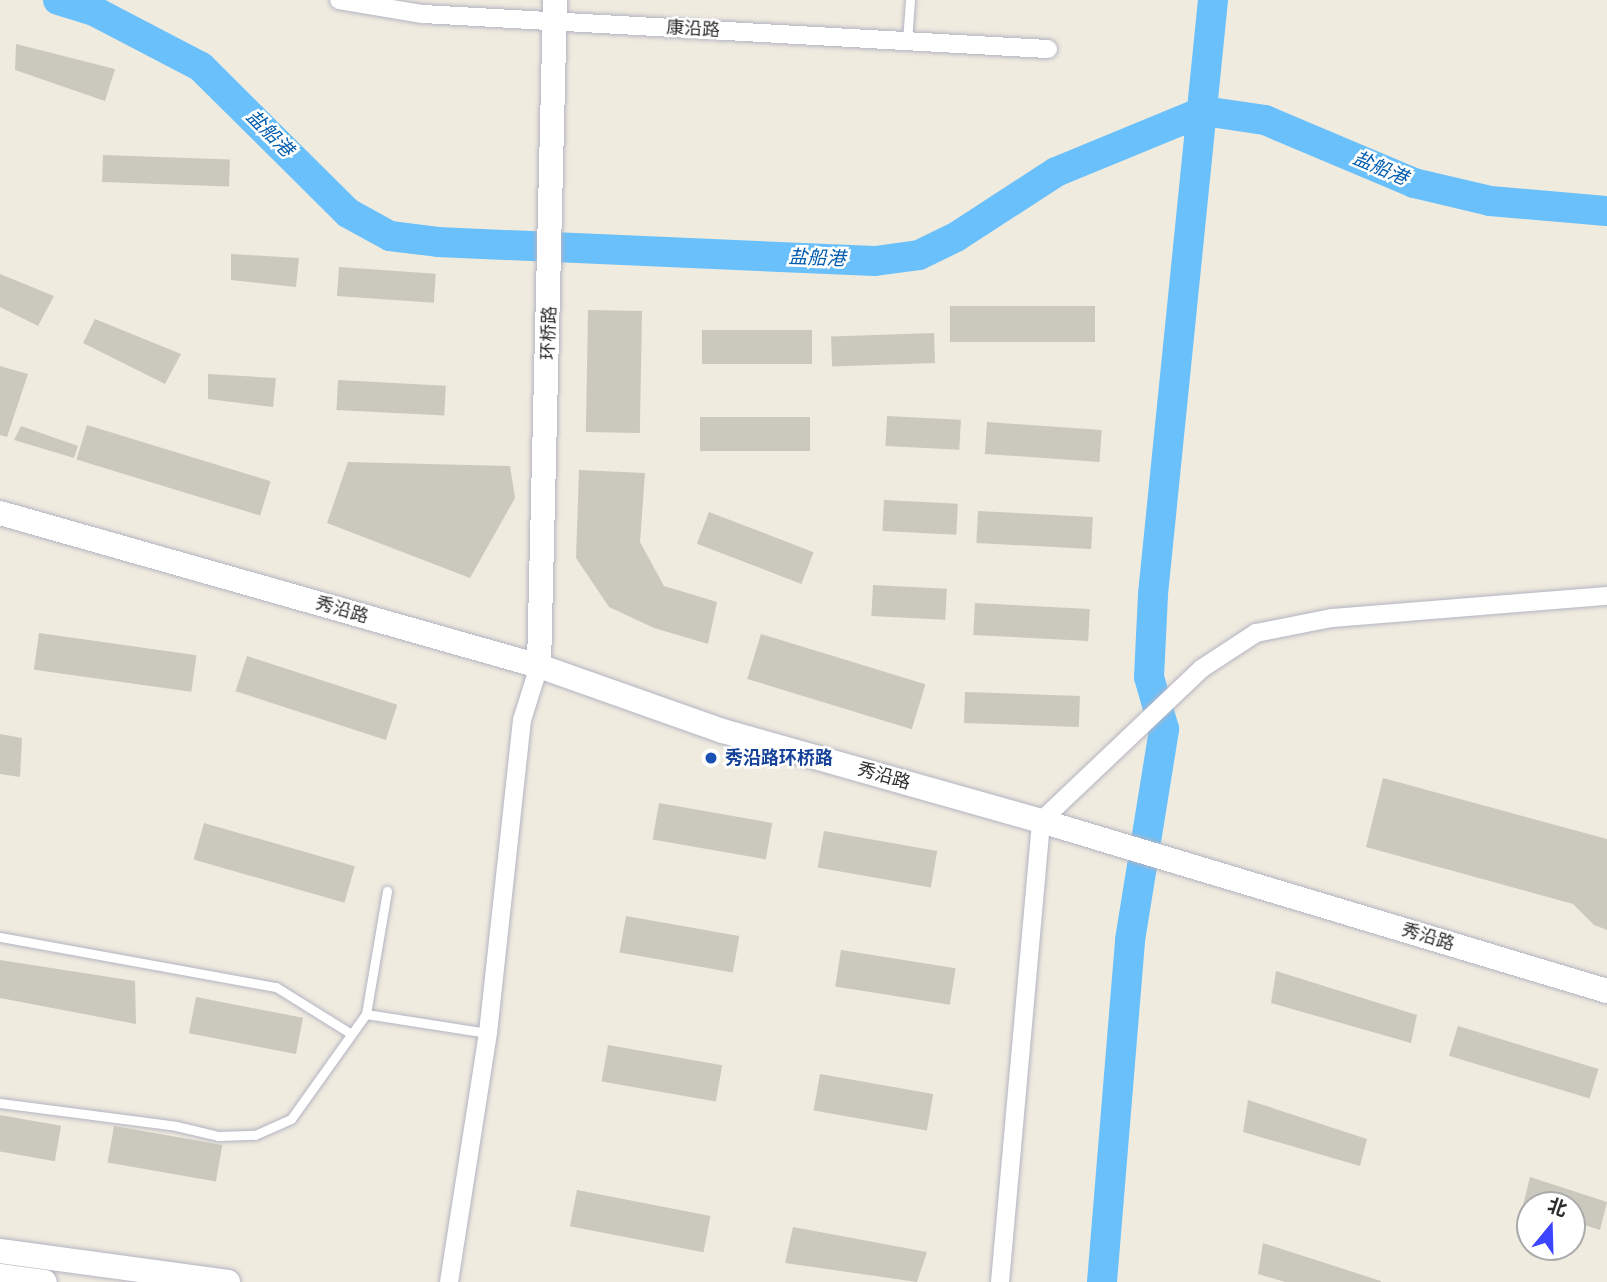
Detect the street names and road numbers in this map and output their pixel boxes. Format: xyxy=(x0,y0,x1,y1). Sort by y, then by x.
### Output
street label: 康沿路 xyxy=(665,17,721,41)
street label: 环桥路 xyxy=(537,306,561,360)
street label: 秀沿路 xyxy=(313,592,371,628)
street label: 秀沿路 xyxy=(855,758,913,794)
street label: 秀沿路 xyxy=(1399,919,1457,955)

